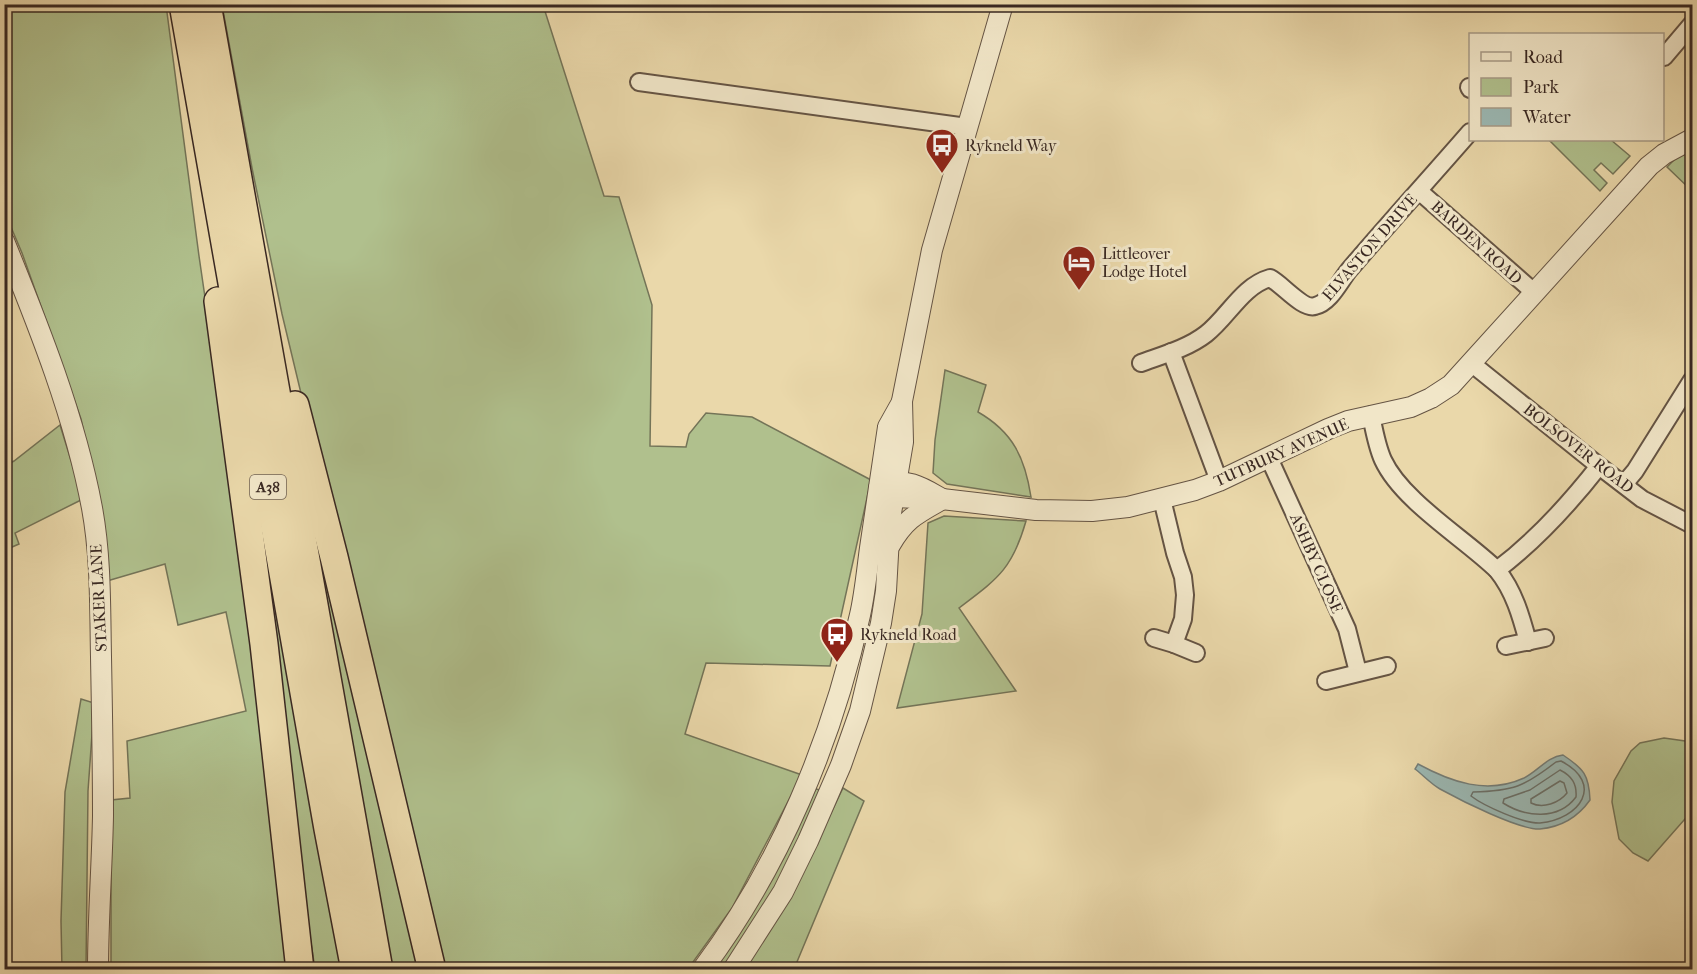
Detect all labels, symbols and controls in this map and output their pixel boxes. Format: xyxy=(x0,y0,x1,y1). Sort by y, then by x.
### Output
legend xyxy=(1469,33,1664,141)
text: Road xyxy=(1523,47,1563,68)
text: Park xyxy=(1523,77,1560,98)
text: Water xyxy=(1522,107,1571,128)
bus stop icon: Rykneld Way xyxy=(924,127,960,174)
place label: Rykneld Way xyxy=(965,136,1057,155)
street label: ELVASTON DRIVE xyxy=(1318,190,1421,305)
street label: BARDEN ROAD xyxy=(1427,197,1526,288)
hotel icon: Littleover Lodge Hotel xyxy=(1061,244,1097,291)
place label: Littleover Lodge Hotel xyxy=(1102,244,1187,281)
street label: BOLSOVER ROAD xyxy=(1520,400,1637,497)
street label: TUTBURY AVENUE xyxy=(1211,414,1352,491)
road number: A38 xyxy=(250,475,286,499)
street label: ASHBY CLOSE xyxy=(1286,510,1347,616)
street label: STAKER LANE xyxy=(86,544,111,652)
bus stop icon: Rykneld Road xyxy=(819,616,855,663)
place label: Rykneld Road xyxy=(860,625,957,644)

